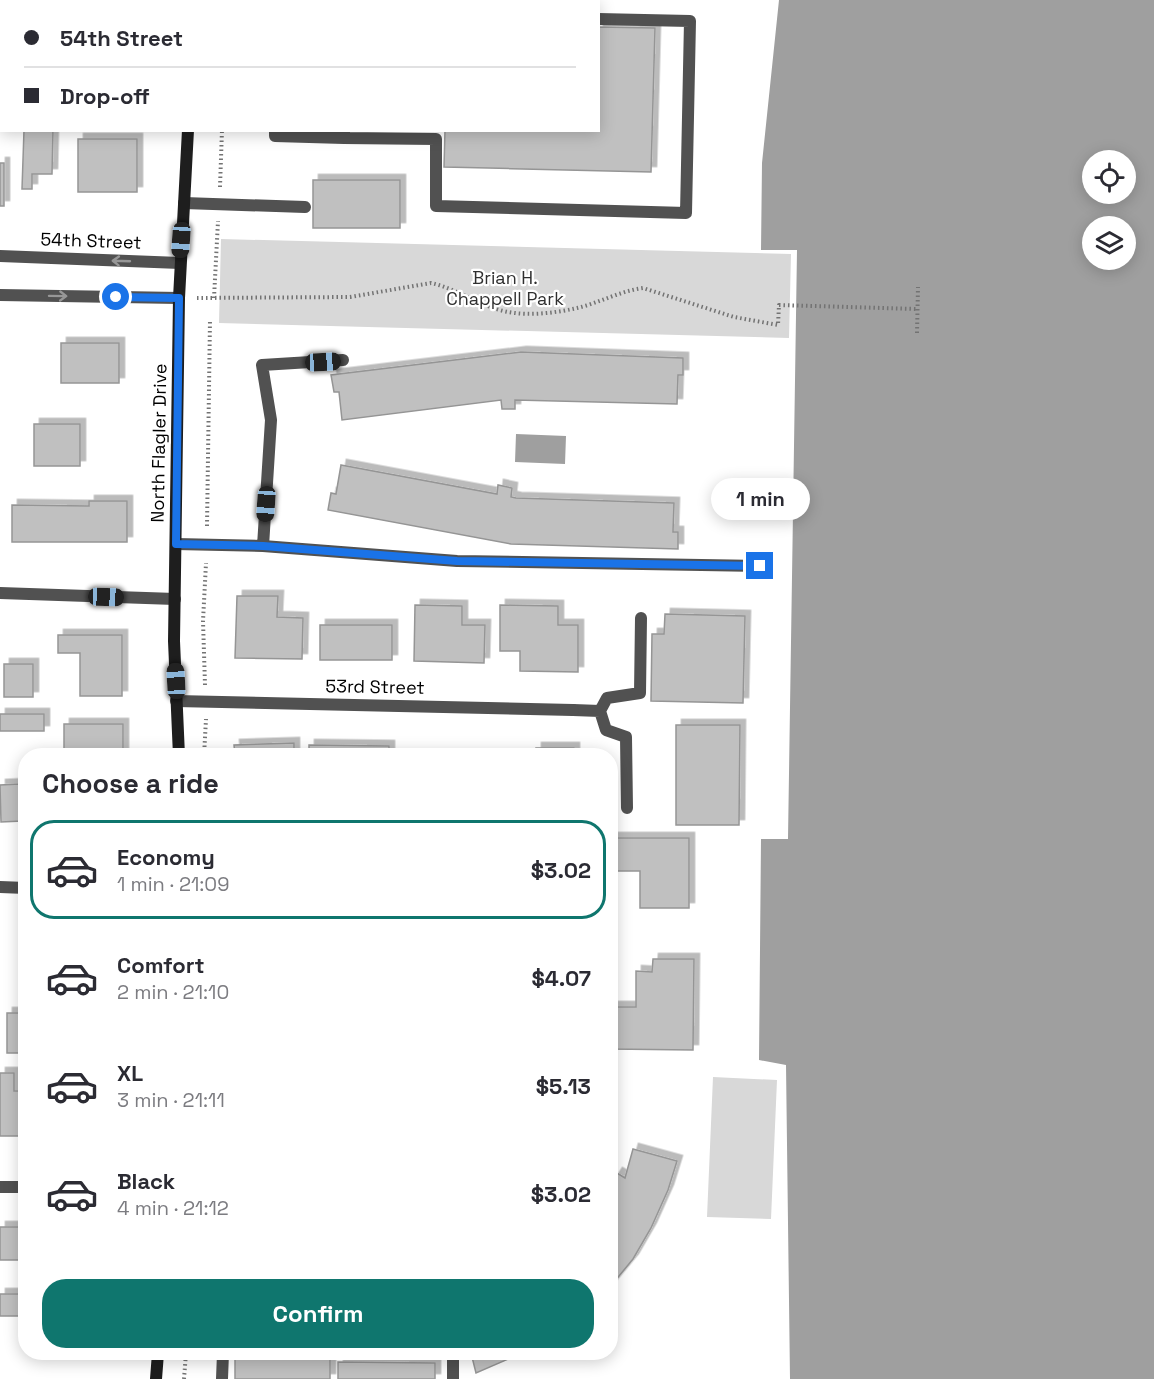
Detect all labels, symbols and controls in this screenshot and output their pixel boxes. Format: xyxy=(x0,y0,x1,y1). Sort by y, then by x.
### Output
text: 54th Street xyxy=(60,24,183,52)
text: Drop-off xyxy=(60,82,150,110)
map controls xyxy=(1082,150,1136,270)
button: locate xyxy=(1082,150,1136,204)
button: layers xyxy=(1082,216,1136,270)
car xyxy=(171,221,191,259)
street label: 54th Street xyxy=(40,227,142,254)
one-way arrow xyxy=(112,255,132,266)
park label: Brian H. Chappell Park xyxy=(446,266,564,310)
route start xyxy=(102,283,129,310)
one-way arrow xyxy=(48,290,68,302)
car xyxy=(305,352,341,372)
street label: North Flagler Drive xyxy=(146,363,171,523)
callout: 1 min xyxy=(710,479,810,521)
car xyxy=(256,485,276,523)
text: 1 min xyxy=(736,486,785,512)
route end xyxy=(746,552,773,579)
car xyxy=(88,587,124,607)
car xyxy=(166,663,186,699)
street label: 53rd Street xyxy=(325,674,425,699)
text: Choose a ride xyxy=(42,766,219,801)
icon: car xyxy=(45,843,99,897)
text: Economy xyxy=(117,843,215,871)
text: $3.02 xyxy=(531,856,591,884)
text: 1 min · 21:09 xyxy=(117,871,229,897)
icon: car xyxy=(45,951,99,1005)
text: Comfort xyxy=(117,951,205,979)
text: $4.07 xyxy=(531,964,591,992)
text: 2 min · 21:10 xyxy=(117,979,229,1005)
icon: car xyxy=(45,1059,99,1113)
text: XL xyxy=(117,1059,143,1087)
text: $5.13 xyxy=(536,1072,591,1100)
text: 3 min · 21:11 xyxy=(117,1087,225,1113)
icon: car xyxy=(45,1167,99,1221)
text: Black xyxy=(117,1167,175,1195)
text: $3.02 xyxy=(531,1180,591,1208)
text: 4 min · 21:12 xyxy=(117,1195,229,1221)
button: Confirm xyxy=(42,1279,594,1348)

